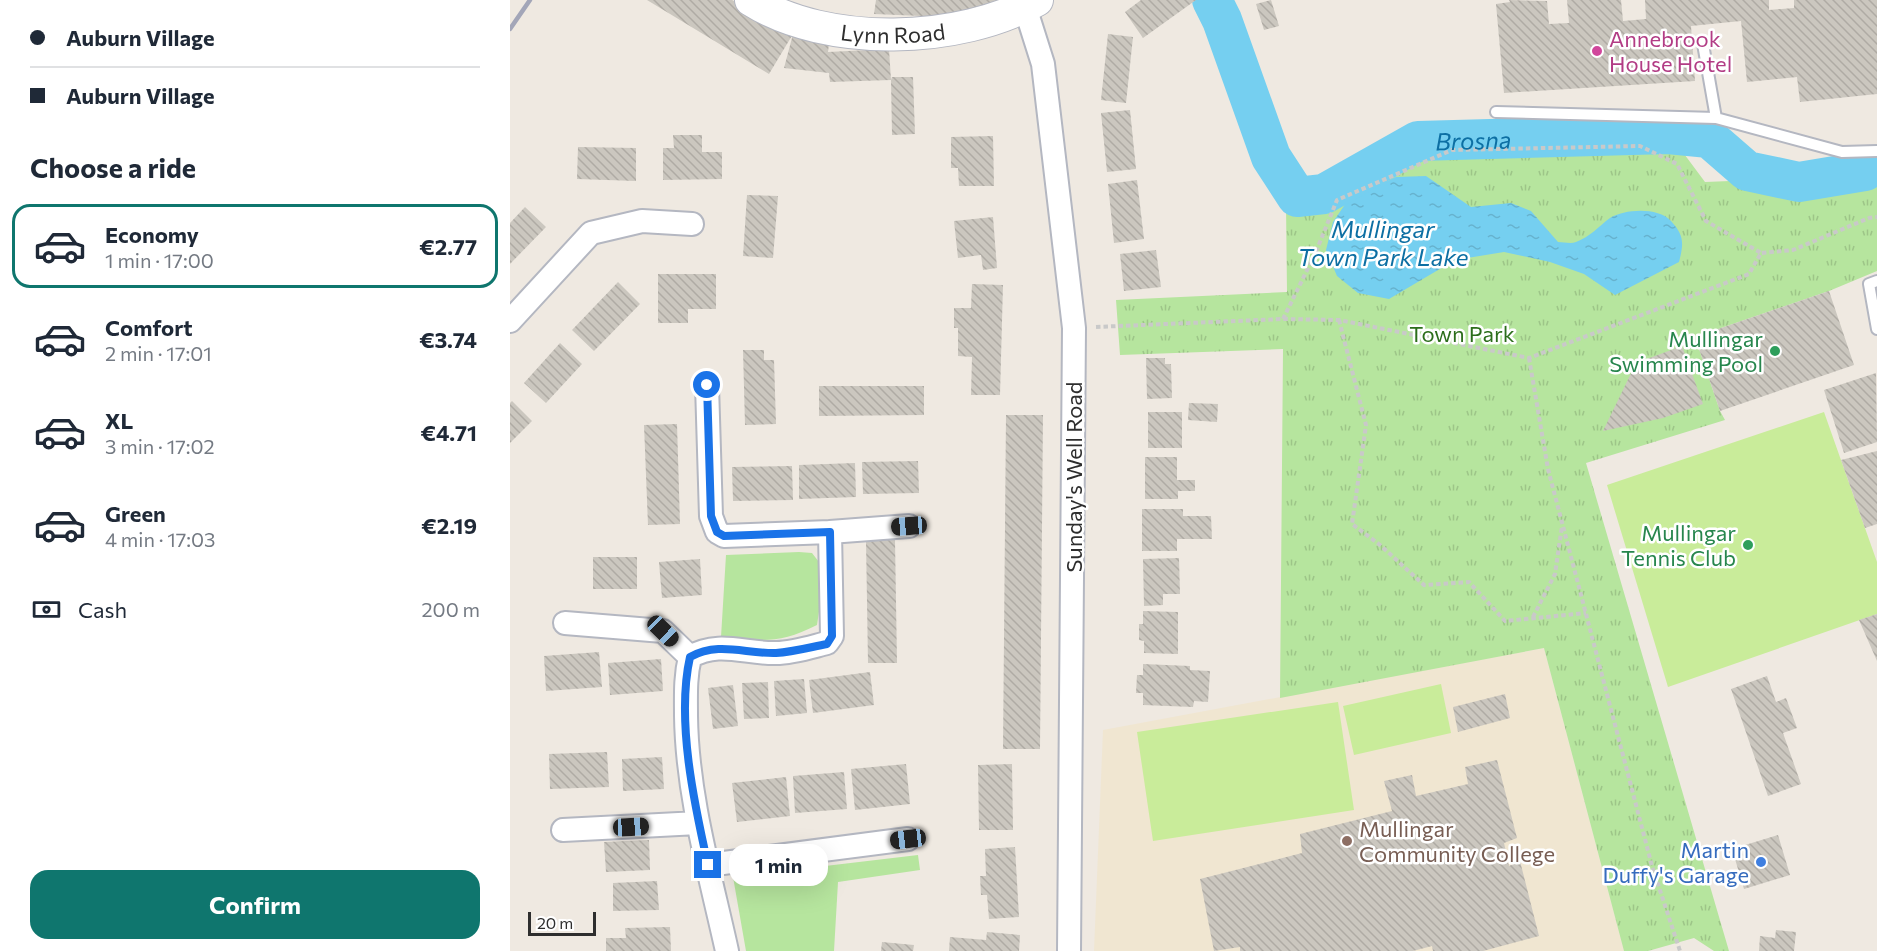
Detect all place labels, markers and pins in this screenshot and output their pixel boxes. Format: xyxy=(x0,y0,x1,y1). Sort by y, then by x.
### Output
place label: Annebrook House Hotel xyxy=(1609,25,1732,77)
marker: Annebrook House Hotel xyxy=(1590,44,1604,58)
place label: Mullingar Swimming Pool xyxy=(1609,325,1763,377)
marker: Mullingar Swimming Pool xyxy=(1768,344,1782,358)
place label: Mullingar Tennis Club xyxy=(1621,519,1736,571)
marker: Mullingar Tennis Club xyxy=(1741,538,1755,552)
place label: Mullingar Community College xyxy=(1359,815,1555,867)
marker: Mullingar Community College xyxy=(1340,834,1354,848)
place label: Martin Duffy's Garage xyxy=(1603,836,1749,888)
marker: Martin Duffy's Garage xyxy=(1754,855,1768,869)

